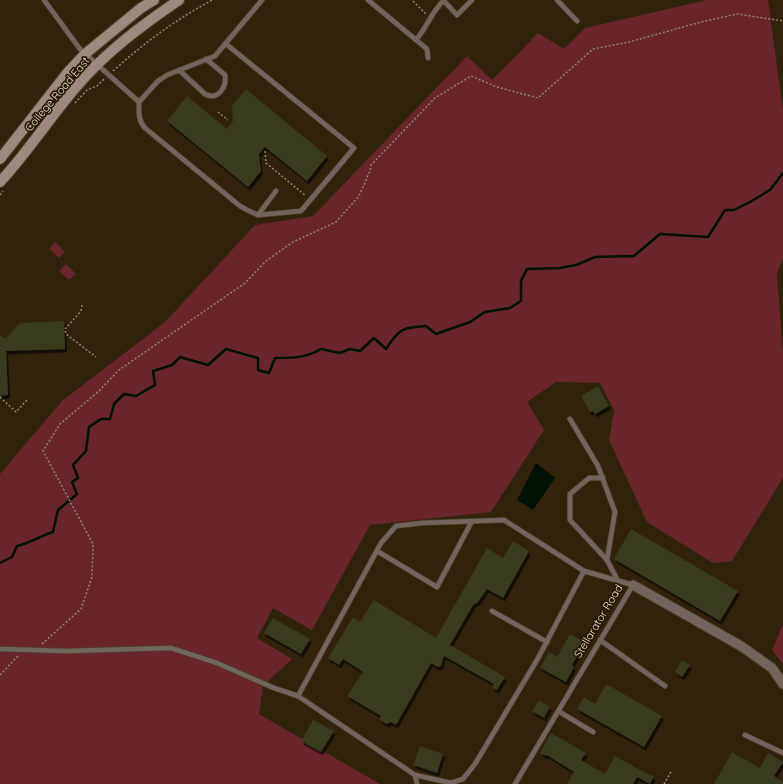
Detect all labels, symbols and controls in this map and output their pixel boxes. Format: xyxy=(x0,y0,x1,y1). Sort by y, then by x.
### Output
street label: College Road East xyxy=(22,54,92,134)
street label: Stellarator Road xyxy=(571,582,625,660)

